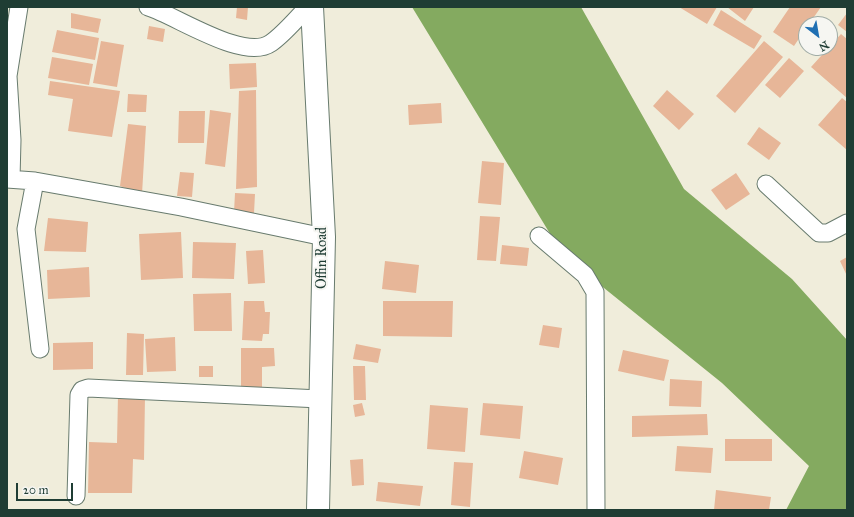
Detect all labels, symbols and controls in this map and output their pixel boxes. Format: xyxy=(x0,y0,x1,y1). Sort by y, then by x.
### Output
north arrow xyxy=(798,16,838,56)
text: N xyxy=(817,38,831,54)
street label: Offin Road xyxy=(315,227,331,289)
scale bar xyxy=(18,475,75,501)
text: 20 m xyxy=(23,483,49,497)

